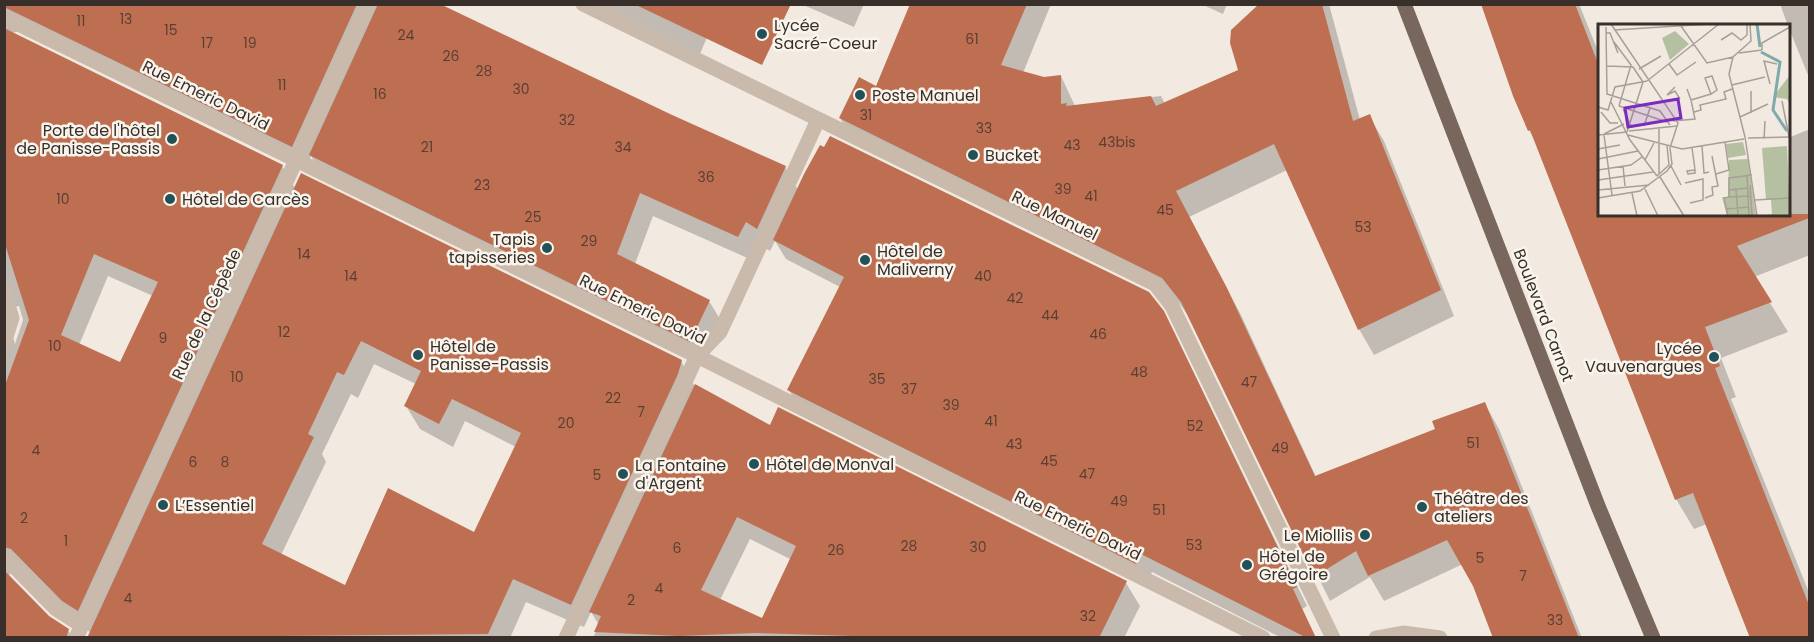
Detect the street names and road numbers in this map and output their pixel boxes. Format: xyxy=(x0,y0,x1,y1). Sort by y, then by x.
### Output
street label: Rue Emeric David xyxy=(138,55,273,136)
street label: Rue Manuel xyxy=(1008,185,1102,246)
street label: Rue de la Cépède xyxy=(166,245,247,383)
street label: Boulevard Carnot xyxy=(1508,246,1579,385)
street label: Rue Emeric David xyxy=(575,269,710,350)
street label: Rue Emeric David xyxy=(1010,485,1145,566)

